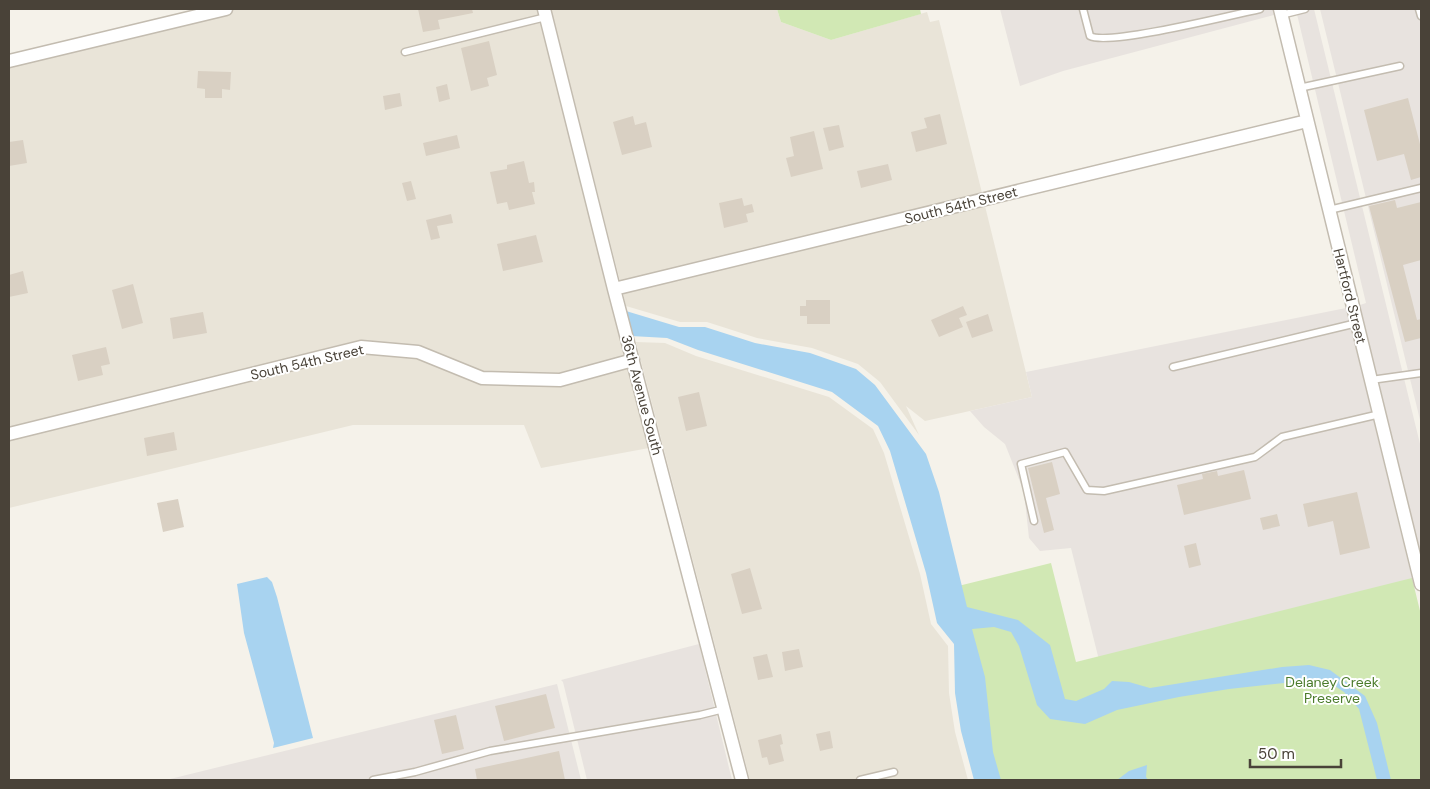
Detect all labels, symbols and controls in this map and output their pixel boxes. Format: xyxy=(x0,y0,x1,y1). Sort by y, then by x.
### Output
street label: South 54th Street xyxy=(903,182,1019,228)
street label: Hartford Street xyxy=(1329,246,1371,346)
street label: 36th Avenue South xyxy=(617,333,667,457)
street label: South 54th Street xyxy=(249,340,365,384)
park label: Delaney Creek Preserve xyxy=(1285,673,1379,707)
scale bar xyxy=(1250,736,1341,768)
text: 50 m xyxy=(1258,744,1295,764)

